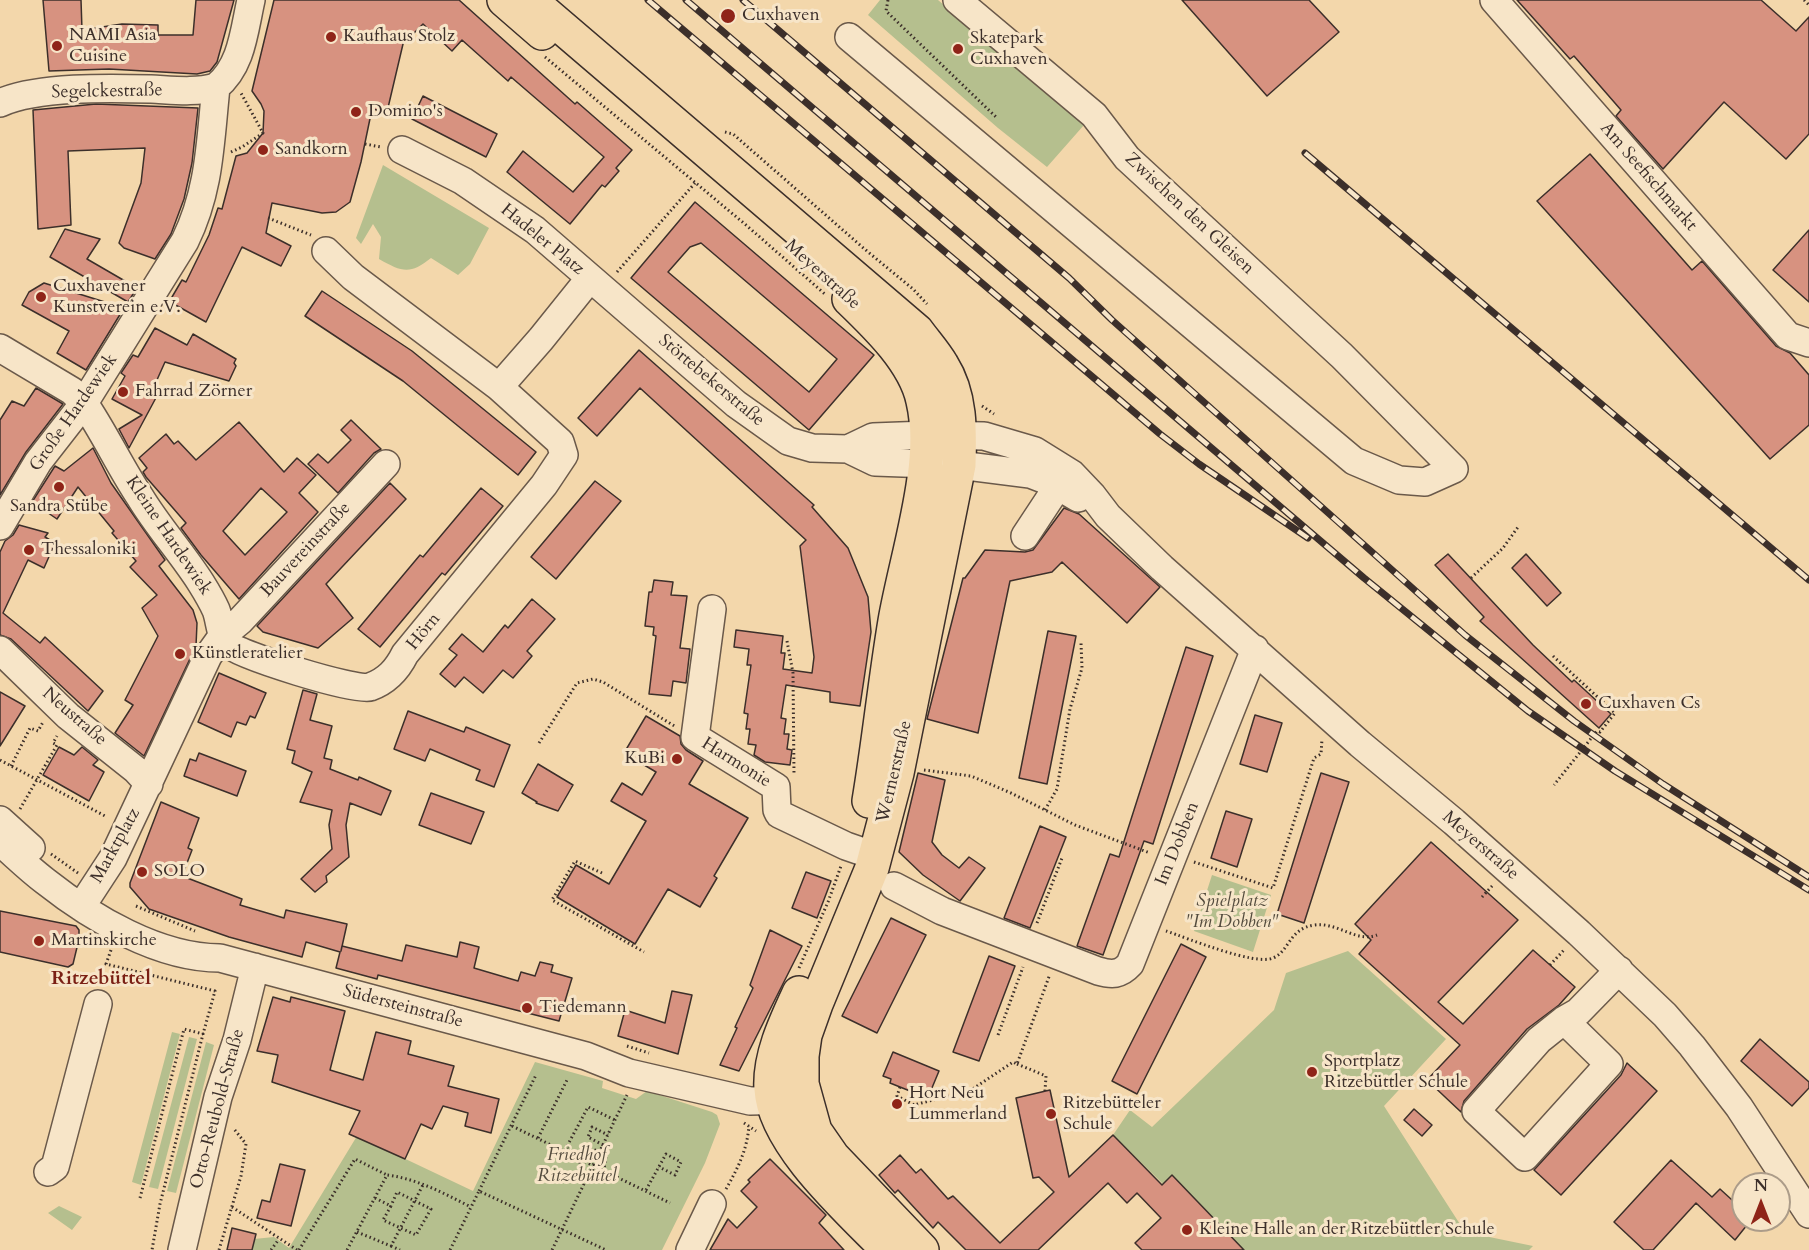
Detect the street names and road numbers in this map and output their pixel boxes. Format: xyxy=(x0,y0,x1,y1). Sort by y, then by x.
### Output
street label: Segelckestraße xyxy=(51,80,163,104)
street label: Am Seefischmarkt xyxy=(1595,118,1701,236)
street label: Zwischen den Gleisen xyxy=(1120,148,1258,280)
street label: Hadeler Platz xyxy=(496,200,588,280)
street label: Meyerstraße xyxy=(780,235,864,315)
street label: Störtebekerstraße xyxy=(653,330,769,432)
street label: Große Hardewiek xyxy=(25,350,123,476)
street label: Kleine Hardewiek xyxy=(120,472,216,600)
street label: Bauvereinstraße xyxy=(256,498,356,602)
street label: Hörn xyxy=(403,609,445,655)
street label: Neustraße xyxy=(37,683,111,751)
street label: Wernerstraße xyxy=(873,719,917,825)
street label: Harmonie xyxy=(697,733,775,793)
street label: Im Dobben xyxy=(1151,799,1205,889)
street label: Marktplatz xyxy=(87,805,145,887)
street label: Meyerstraße xyxy=(1437,807,1523,885)
street label: Südersteinstraße xyxy=(341,981,465,1033)
street label: Otto-Reubold-Straße xyxy=(186,1027,250,1191)

